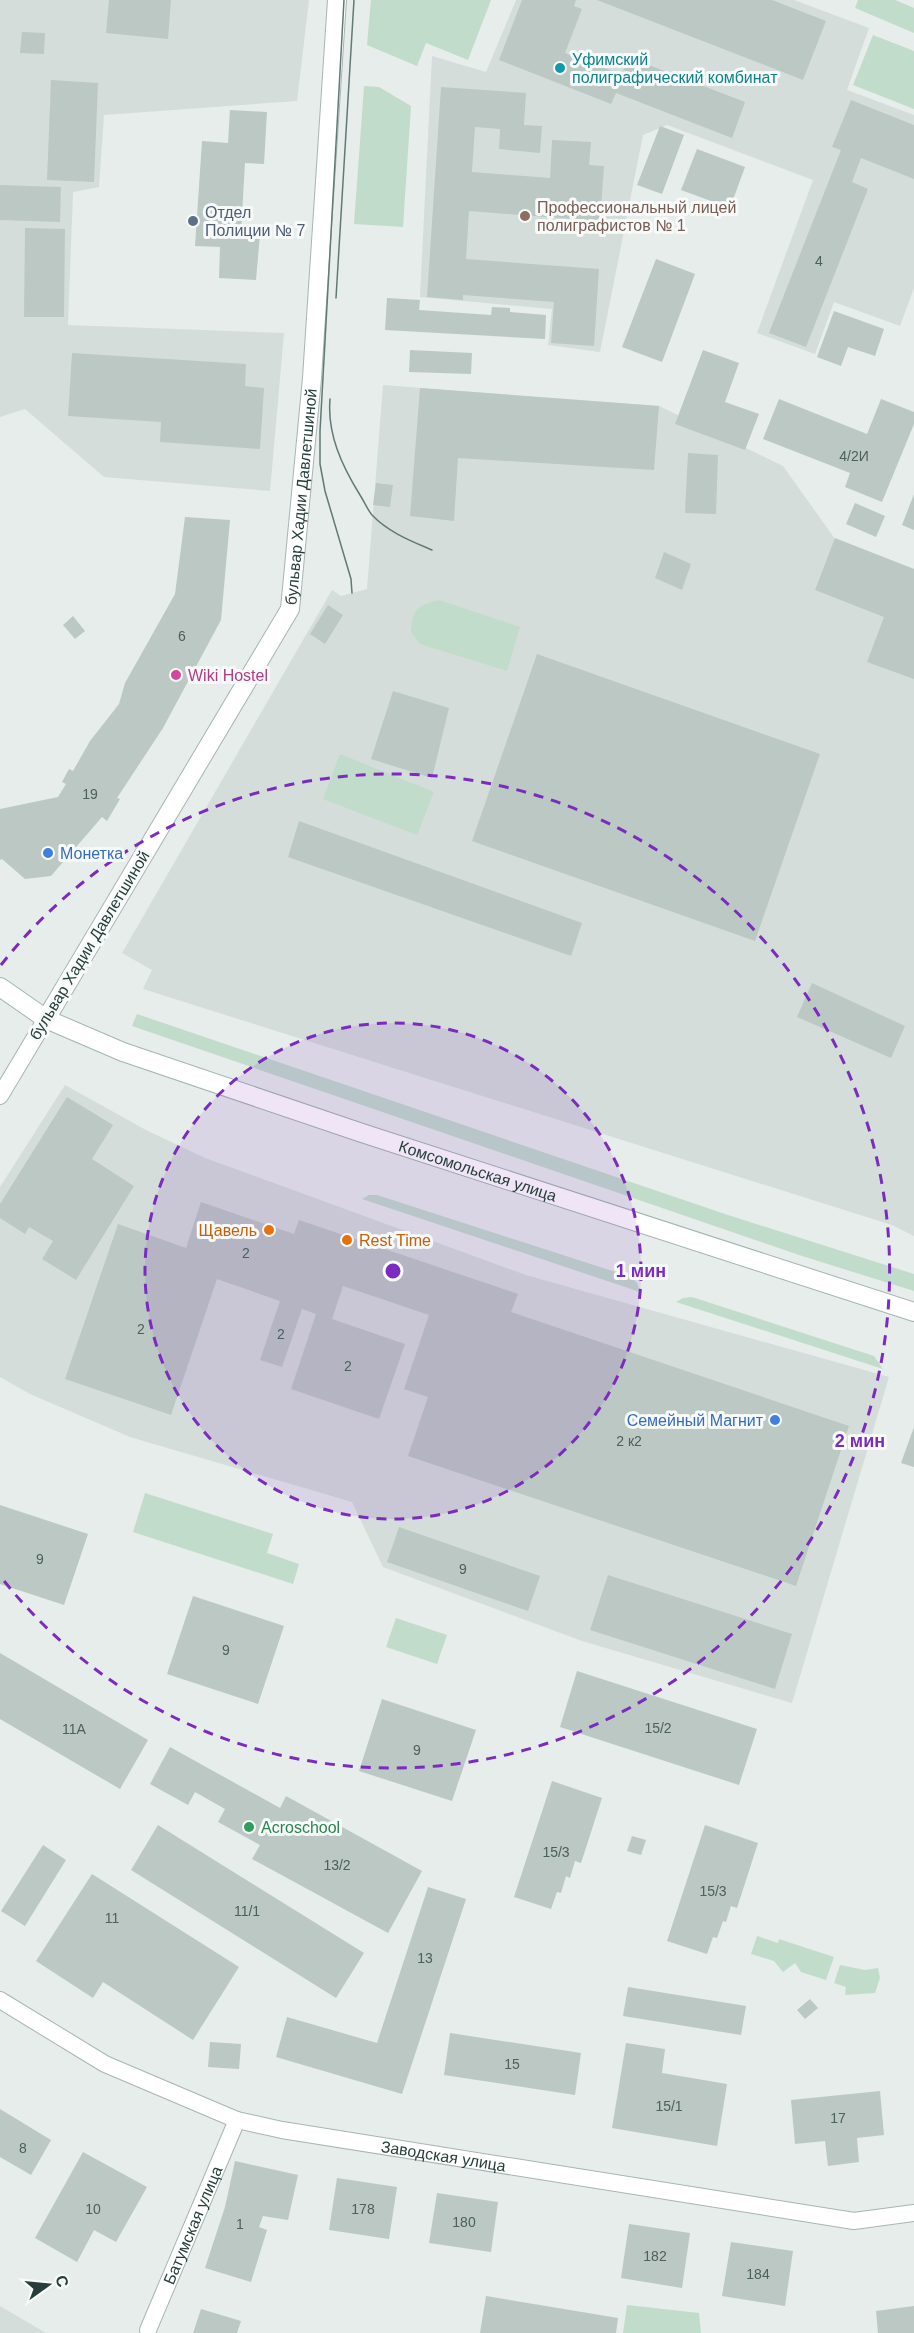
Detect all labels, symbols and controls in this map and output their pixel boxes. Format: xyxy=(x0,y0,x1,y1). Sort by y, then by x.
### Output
place label: Уфимский полиграфический комбинат xyxy=(572,51,778,86)
marker: Уфимский полиграфический комбинат xyxy=(553,61,567,75)
place label: Профессиональный лицей полиграфистов № 1 xyxy=(537,199,736,234)
place label: Отдел Полиции № 7 xyxy=(205,204,305,239)
marker: Профессиональный лицей полиграфистов № 1 xyxy=(518,209,532,223)
marker: Отдел Полиции № 7 xyxy=(186,214,200,228)
house number: 4 xyxy=(815,253,823,269)
street label: бульвар Хадии Давлетшиной xyxy=(282,388,320,606)
house number: 4/2И xyxy=(839,448,869,464)
house number: 6 xyxy=(178,628,186,644)
place label: Wiki Hostel xyxy=(188,667,268,684)
marker: Wiki Hostel xyxy=(169,668,183,682)
house number: 19 xyxy=(82,786,98,802)
place label: Монетка xyxy=(60,845,123,862)
marker: Монетка xyxy=(41,846,55,860)
street label: бульвар Хадии Давлетшиной xyxy=(26,848,153,1043)
street label: Комсомольская улица xyxy=(397,1138,559,1205)
place label: Щавель xyxy=(199,1222,257,1239)
marker: Щавель xyxy=(262,1223,276,1237)
place label: Rest Time xyxy=(359,1232,431,1249)
marker: Rest Time xyxy=(340,1233,354,1247)
house number: 2 xyxy=(242,1245,250,1261)
centre of rings xyxy=(383,1261,403,1281)
text: 1 мин xyxy=(616,1261,666,1281)
house number: 2 xyxy=(137,1321,145,1337)
house number: 2 xyxy=(277,1326,285,1342)
house number: 2 xyxy=(344,1358,352,1374)
place label: Семейный Магнит xyxy=(627,1412,764,1429)
marker: Семейный Магнит xyxy=(768,1413,782,1427)
text: 2 мин xyxy=(835,1431,885,1451)
house number: 2 к2 xyxy=(616,1433,642,1449)
house number: 9 xyxy=(36,1551,44,1567)
house number: 9 xyxy=(459,1561,467,1577)
house number: 9 xyxy=(222,1642,230,1658)
house number: 15/2 xyxy=(644,1720,672,1736)
house number: 11А xyxy=(62,1721,87,1737)
house number: 9 xyxy=(413,1742,421,1758)
place label: Acroschool xyxy=(261,1819,340,1836)
marker: Acroschool xyxy=(242,1820,256,1834)
house number: 15/3 xyxy=(542,1844,570,1860)
house number: 13/2 xyxy=(323,1857,351,1873)
house number: 15/3 xyxy=(699,1883,727,1899)
house number: 11/1 xyxy=(234,1903,260,1919)
house number: 11 xyxy=(105,1910,119,1926)
house number: 13 xyxy=(417,1950,433,1966)
house number: 15 xyxy=(504,2056,520,2072)
house number: 15/1 xyxy=(655,2098,683,2114)
house number: 17 xyxy=(830,2110,846,2126)
street label: Заводская улица xyxy=(380,2138,507,2175)
house number: 8 xyxy=(19,2140,27,2156)
street label: Батумская улица xyxy=(160,2163,226,2287)
house number: 10 xyxy=(85,2201,101,2217)
house number: 178 xyxy=(351,2201,375,2217)
house number: 180 xyxy=(452,2214,476,2230)
house number: 1 xyxy=(236,2216,244,2232)
house number: 182 xyxy=(643,2248,667,2264)
north arrow xyxy=(18,2255,78,2315)
house number: 184 xyxy=(746,2266,770,2282)
text: С xyxy=(52,2273,72,2289)

